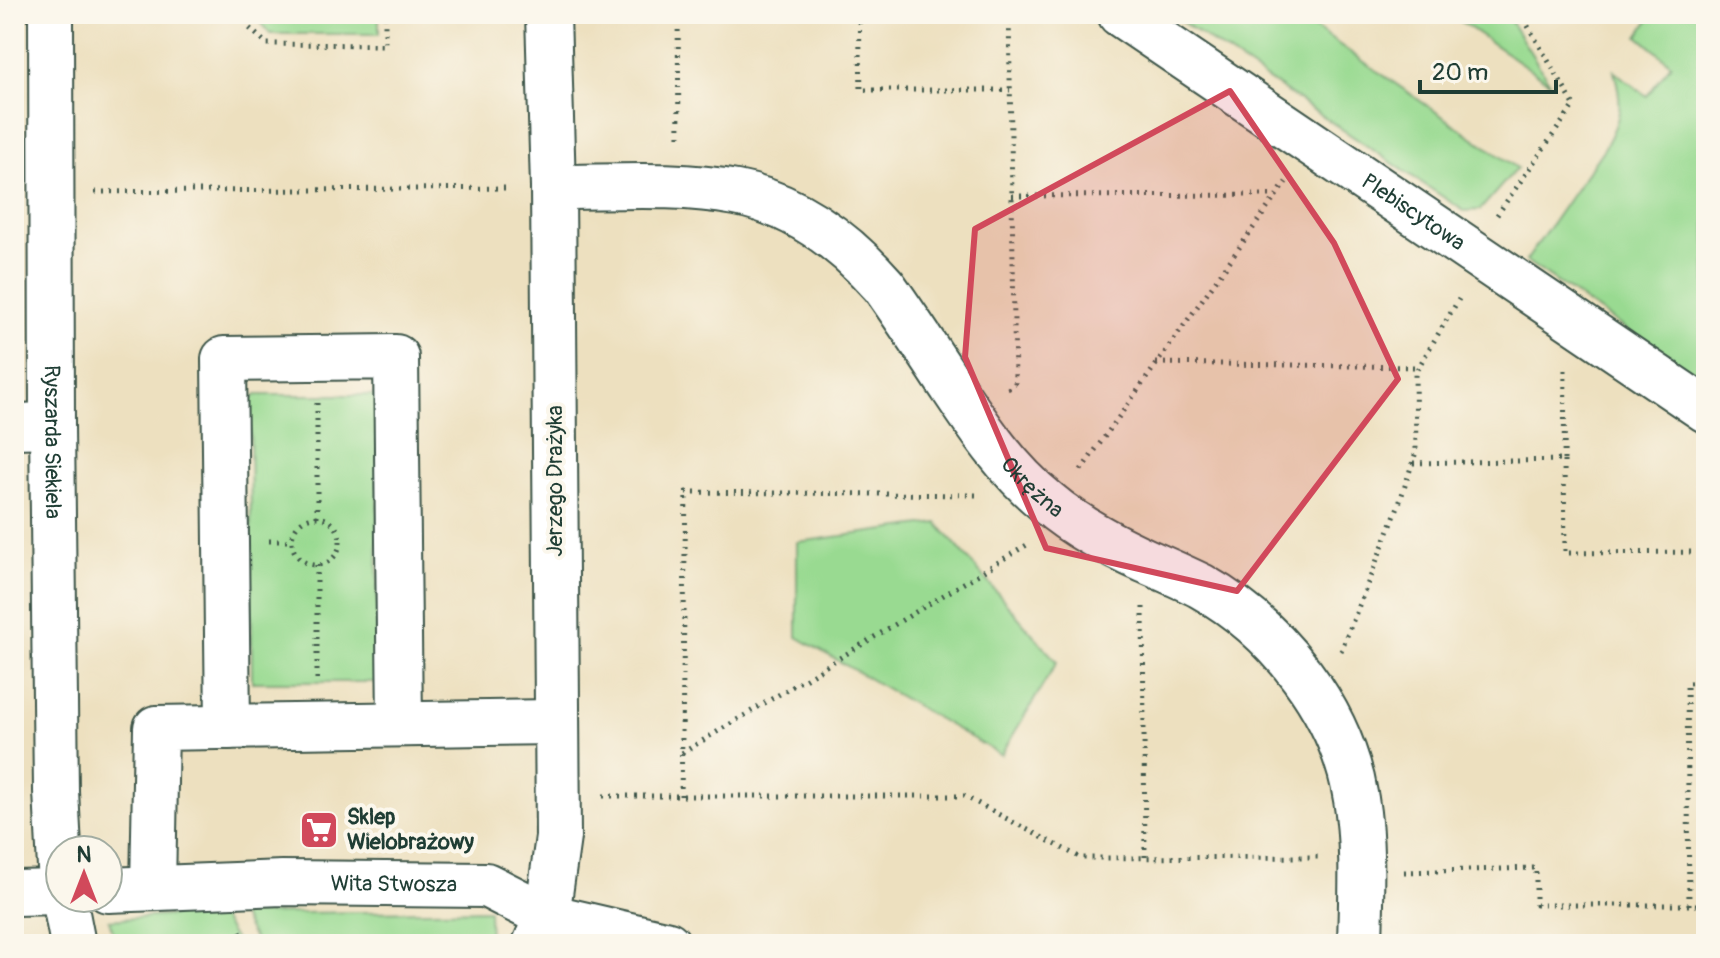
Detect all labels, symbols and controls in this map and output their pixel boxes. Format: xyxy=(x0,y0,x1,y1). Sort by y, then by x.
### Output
scale bar xyxy=(1420,44,1556,94)
text: 20 m xyxy=(1432,58,1488,87)
street label: Plebiscytowa xyxy=(1356,167,1470,257)
street label: Ryszarda Siekiela xyxy=(38,365,67,519)
street label: Jerzego Drażyka xyxy=(541,405,569,557)
street label: Okrężna xyxy=(994,451,1069,524)
place label: Sklep Wielobrażowy xyxy=(347,803,474,856)
supermarket icon: Sklep Wielobrażowy xyxy=(298,809,340,851)
north arrow xyxy=(44,834,124,914)
text: N xyxy=(77,841,92,869)
street label: Wita Stwosza xyxy=(330,869,457,899)

